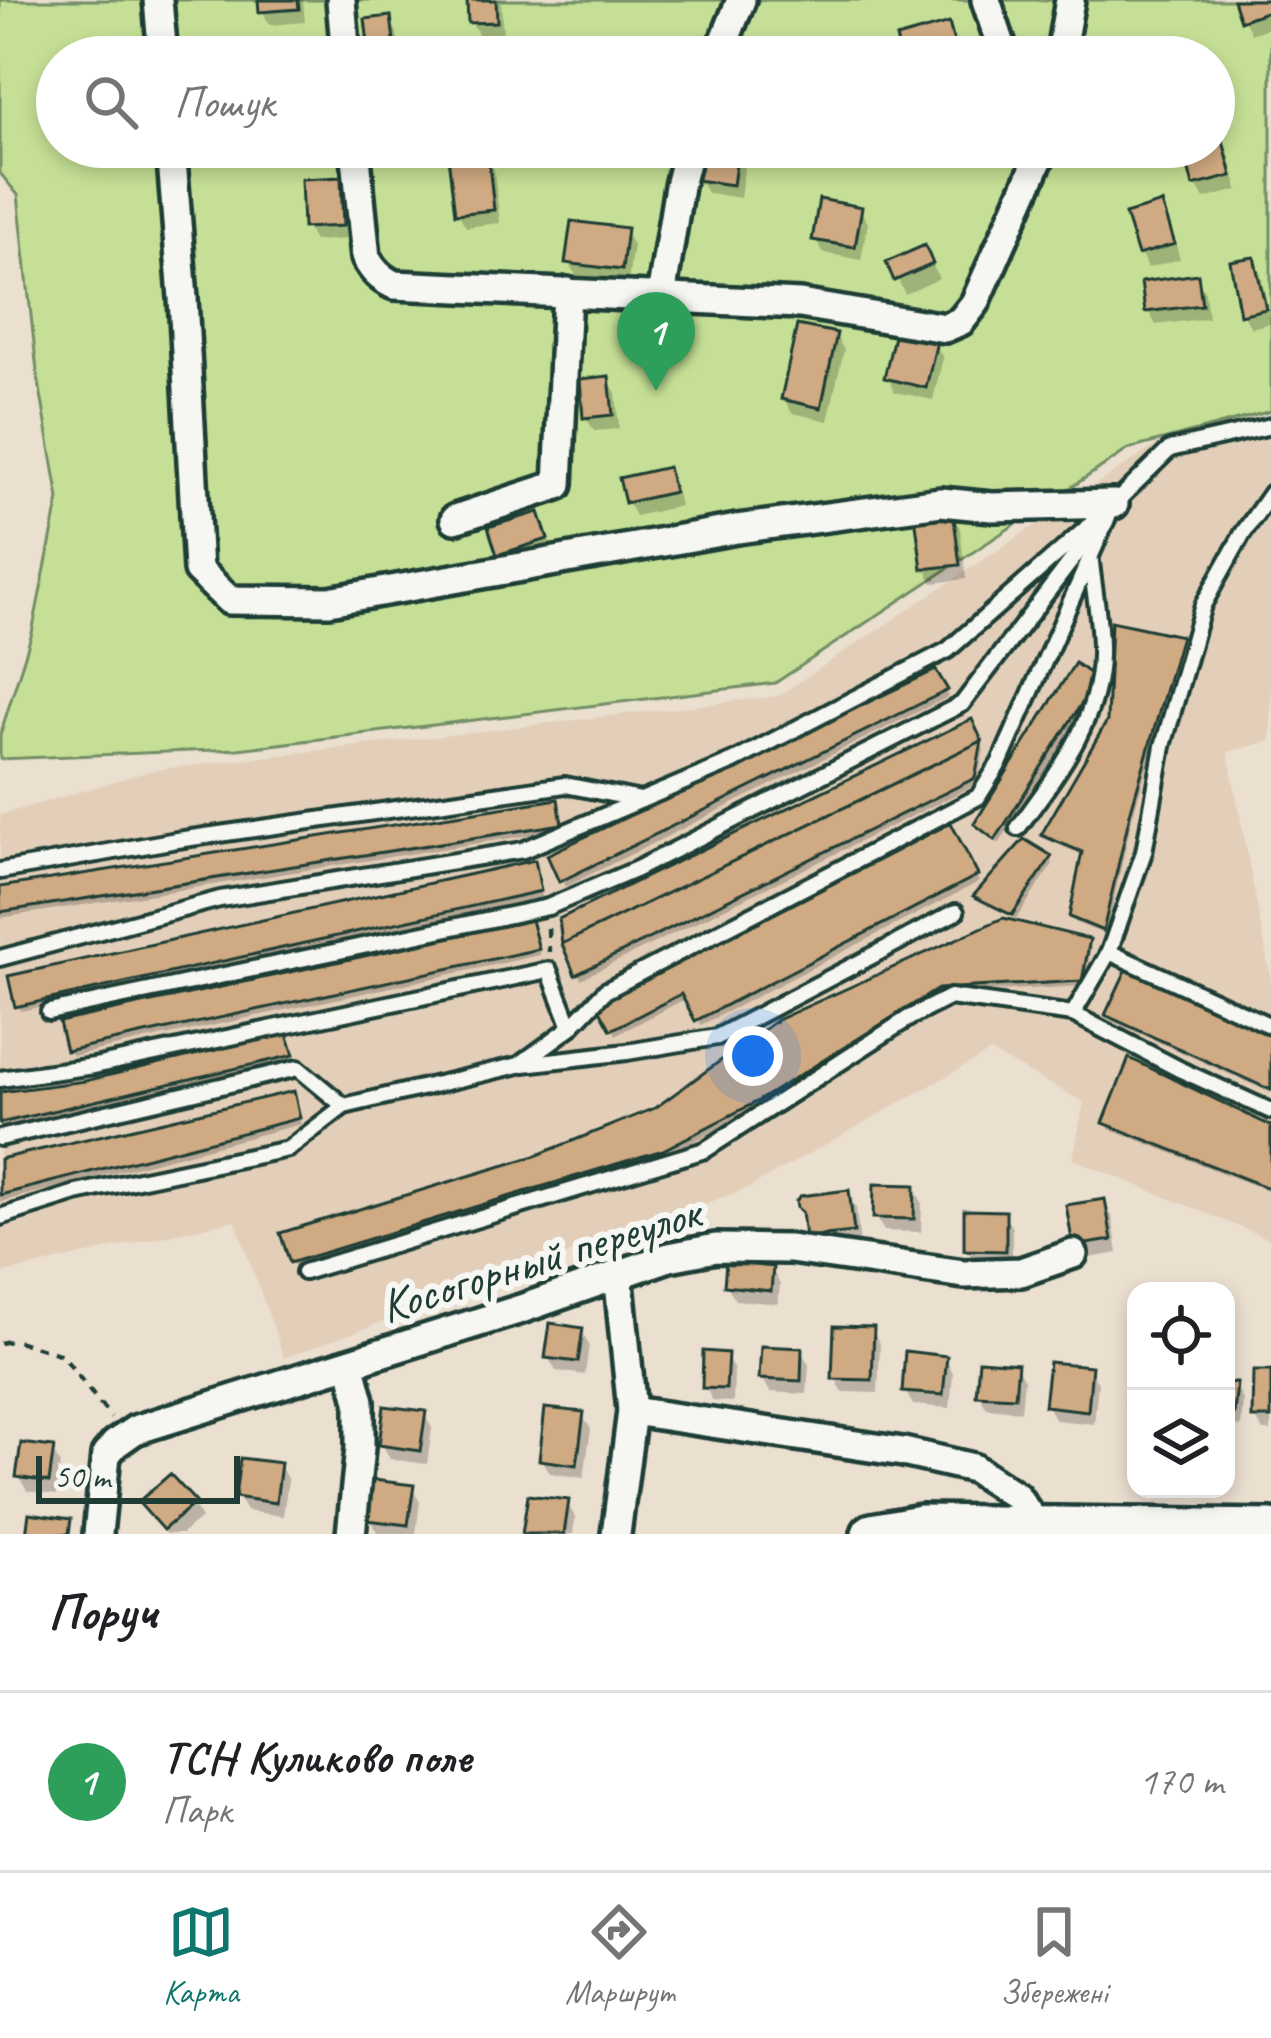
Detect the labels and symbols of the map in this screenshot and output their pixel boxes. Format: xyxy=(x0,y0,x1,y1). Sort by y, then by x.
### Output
pin: 1 xyxy=(617,292,695,391)
your location xyxy=(723,1026,783,1086)
street label: Косогорный переулок xyxy=(373,1181,711,1336)
scale bar xyxy=(36,1450,240,1503)

